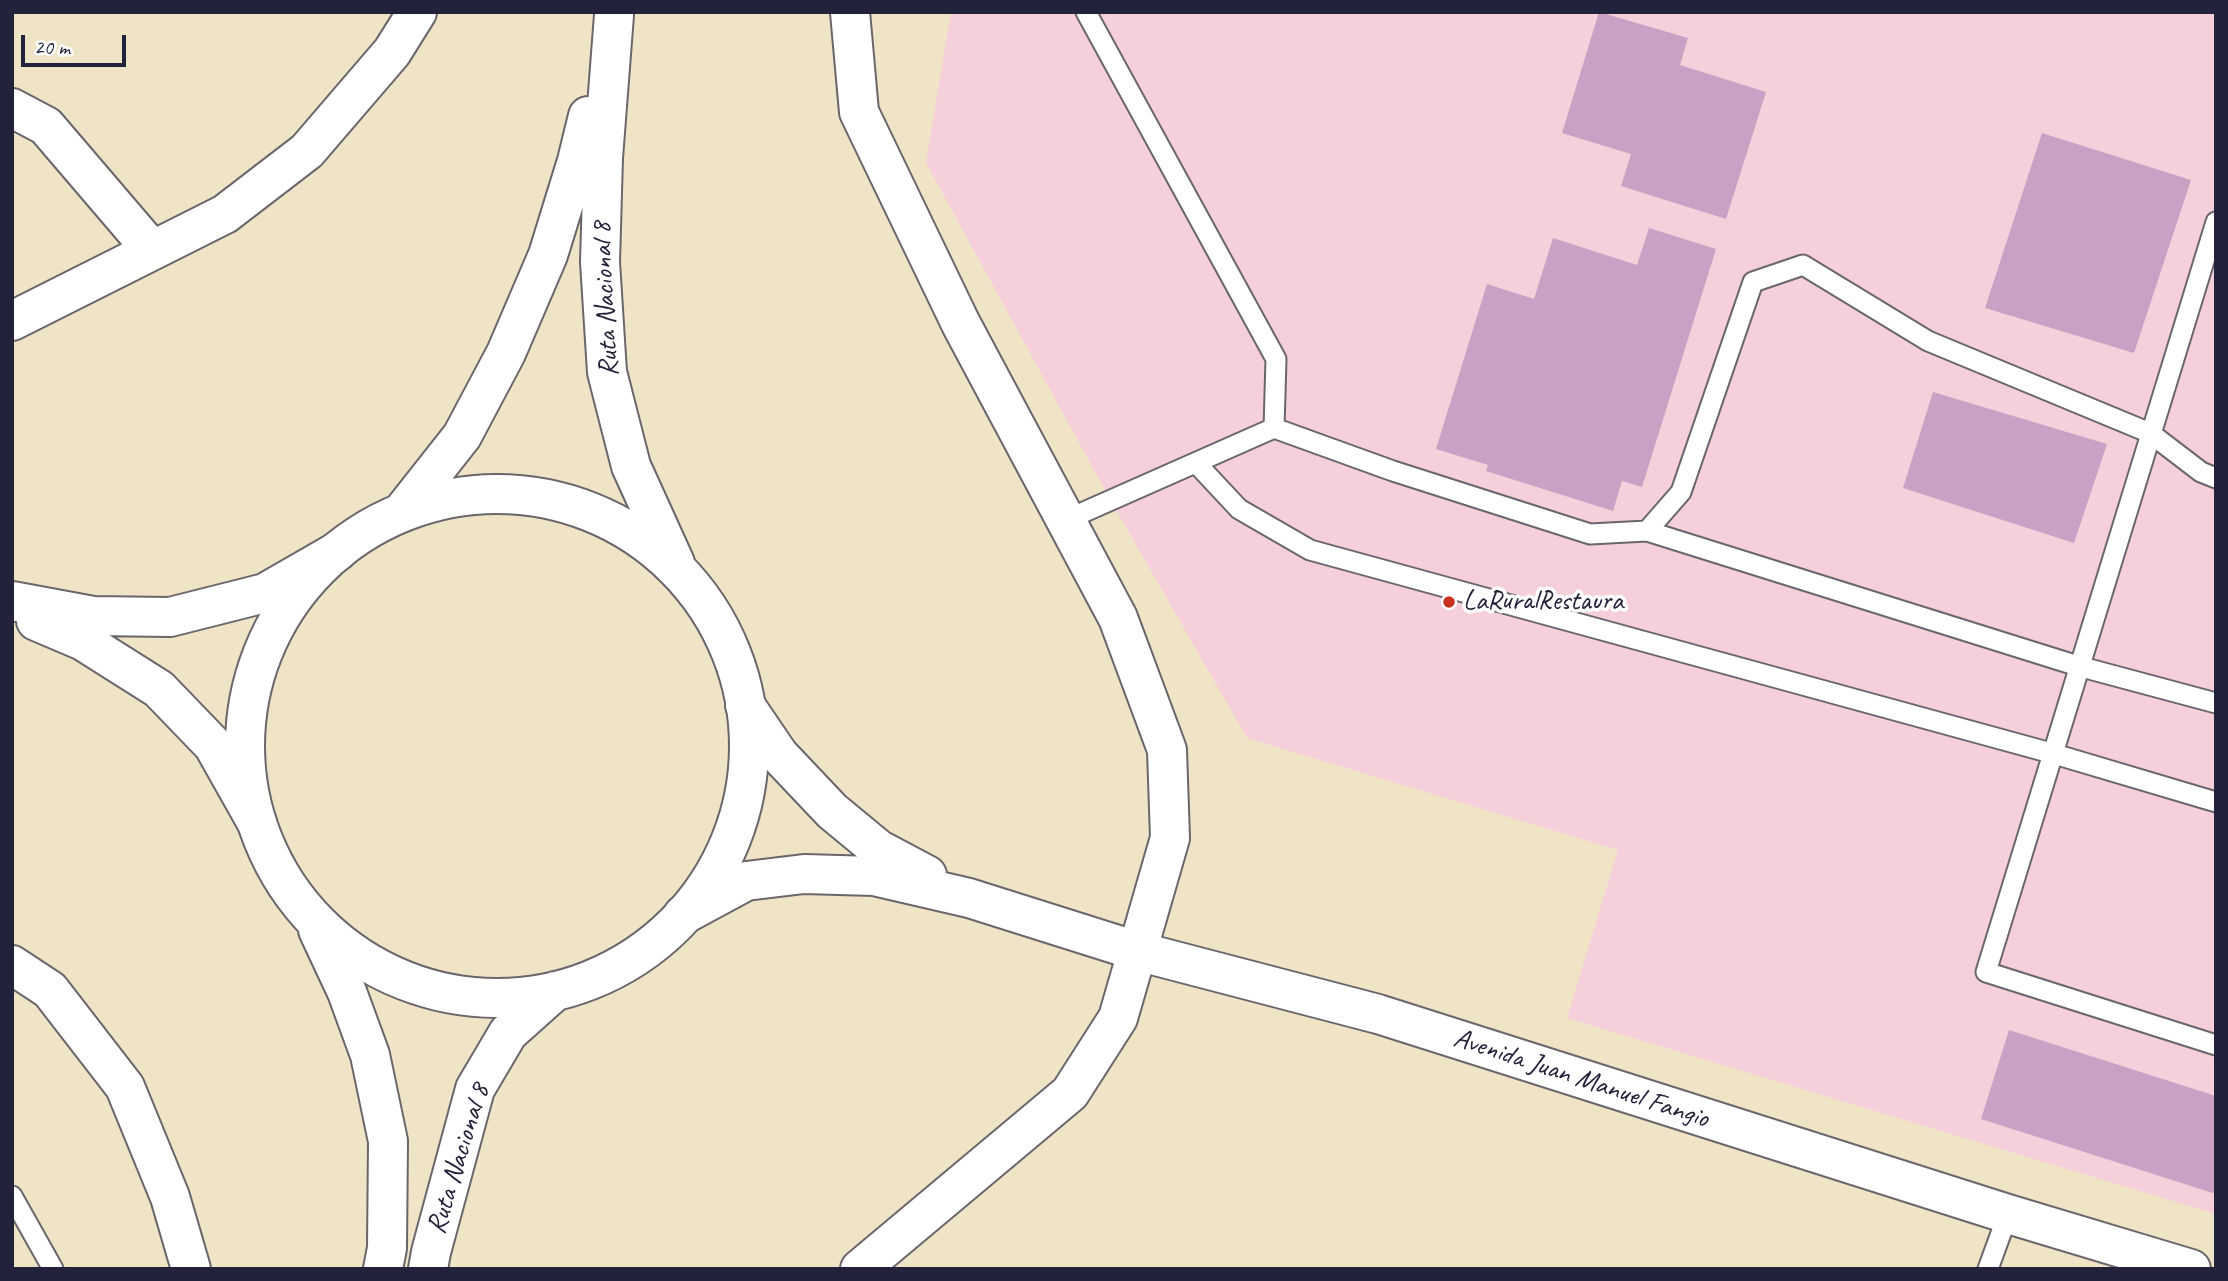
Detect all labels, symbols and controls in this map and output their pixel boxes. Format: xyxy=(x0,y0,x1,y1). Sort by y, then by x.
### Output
scale bar xyxy=(24,21,130,65)
text: 20 m xyxy=(34,34,70,60)
street label: Ruta Nacional 8 xyxy=(585,221,627,377)
place label: LaRuralRestaura xyxy=(1463,585,1623,619)
marker: LaRuralRestaura xyxy=(1441,594,1457,610)
street label: Avenida Juan Manuel Fangio xyxy=(1449,1022,1713,1136)
street label: Ruta Nacional 8 xyxy=(420,1080,498,1238)

